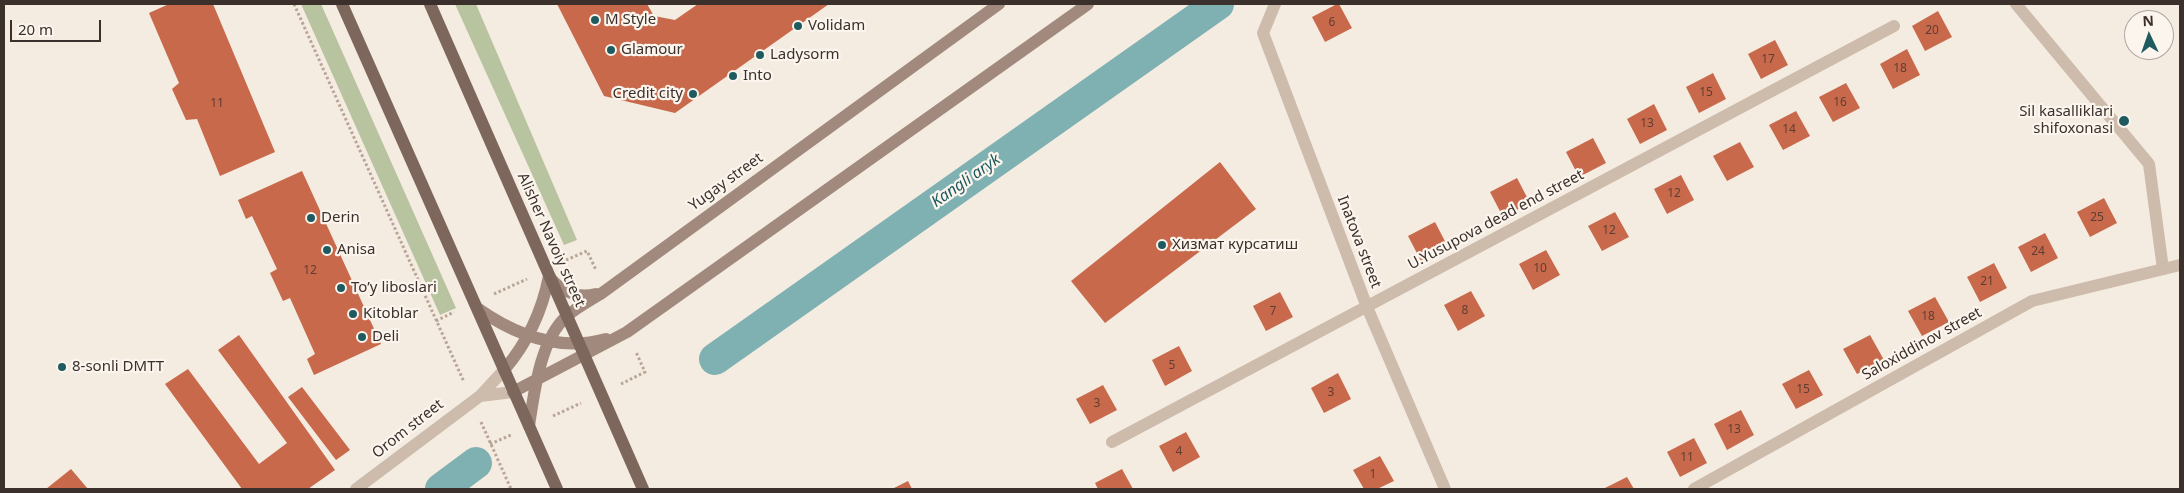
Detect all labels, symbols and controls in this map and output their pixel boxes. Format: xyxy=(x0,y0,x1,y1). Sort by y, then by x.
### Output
scale bar xyxy=(12,10,104,42)
north arrow xyxy=(2124,10,2174,60)
place label: M Style xyxy=(605,11,656,29)
text: N xyxy=(2142,11,2154,30)
marker: M Style xyxy=(589,14,601,26)
house number: 6 xyxy=(1329,16,1335,30)
place label: Volidam xyxy=(808,17,865,35)
text: 20 m xyxy=(18,19,53,39)
marker: Volidam xyxy=(792,20,804,32)
house number: 20 xyxy=(1925,24,1939,38)
place label: Glamour xyxy=(621,41,683,59)
marker: Glamour xyxy=(605,44,617,56)
place label: Ladysorm xyxy=(770,46,840,64)
marker: Ladysorm xyxy=(754,49,766,61)
house number: 17 xyxy=(1761,53,1775,67)
house number: 18 xyxy=(1893,62,1907,76)
place label: Into xyxy=(743,67,772,85)
marker: Into xyxy=(727,70,739,82)
place label: Credit city xyxy=(613,85,683,103)
house number: 15 xyxy=(1699,86,1713,100)
marker: Credit city xyxy=(687,88,699,100)
house number: 16 xyxy=(1833,96,1847,110)
house number: 11 xyxy=(210,97,224,111)
place label: Sil kasalliklari shifoxonasi xyxy=(2019,103,2113,138)
marker: Sil kasalliklari shifoxonasi xyxy=(2117,114,2131,128)
house number: 13 xyxy=(1640,117,1654,131)
house number: 14 xyxy=(1782,123,1796,137)
street label: Yugay street xyxy=(685,149,767,215)
water label: Kangli aryk xyxy=(928,150,1004,212)
street label: U.Yusupova dead end street xyxy=(1405,166,1587,274)
street label: Alisher Navoiy street xyxy=(513,170,589,310)
house number: 12 xyxy=(1667,187,1681,201)
street label: Inatova street xyxy=(1333,193,1385,291)
place label: Derin xyxy=(321,209,360,227)
house number: 25 xyxy=(2090,211,2104,225)
marker: Derin xyxy=(305,212,317,224)
house number: 12 xyxy=(1602,224,1616,238)
place label: Хизмат курсатиш xyxy=(1172,236,1298,254)
marker: Хизмат курсатиш xyxy=(1156,239,1168,251)
place label: Anisa xyxy=(337,241,375,259)
marker: Anisa xyxy=(321,244,333,256)
house number: 24 xyxy=(2031,245,2045,259)
house number: 10 xyxy=(1533,262,1547,276)
house number: 12 xyxy=(303,264,317,278)
house number: 21 xyxy=(1980,275,1994,289)
place label: To’y liboslari xyxy=(351,279,437,297)
marker: To’y liboslari xyxy=(335,282,347,294)
house number: 8 xyxy=(1462,304,1468,318)
street label: Saloxiddinov street xyxy=(1859,304,1985,384)
place label: Kitoblar xyxy=(363,305,418,323)
house number: 7 xyxy=(1270,305,1276,319)
marker: Kitoblar xyxy=(347,308,359,320)
house number: 18 xyxy=(1921,310,1935,324)
place label: Deli xyxy=(372,328,399,346)
marker: Deli xyxy=(356,331,368,343)
place label: 8-sonli DMTT xyxy=(72,358,164,376)
house number: 5 xyxy=(1169,359,1175,373)
marker: 8-sonli DMTT xyxy=(56,361,68,373)
house number: 15 xyxy=(1796,383,1810,397)
house number: 3 xyxy=(1328,386,1334,400)
street label: Orom street xyxy=(369,396,447,462)
house number: 3 xyxy=(1094,397,1100,411)
house number: 13 xyxy=(1727,423,1741,437)
house number: 4 xyxy=(1176,445,1182,459)
house number: 11 xyxy=(1680,451,1694,465)
house number: 1 xyxy=(1370,468,1376,482)

